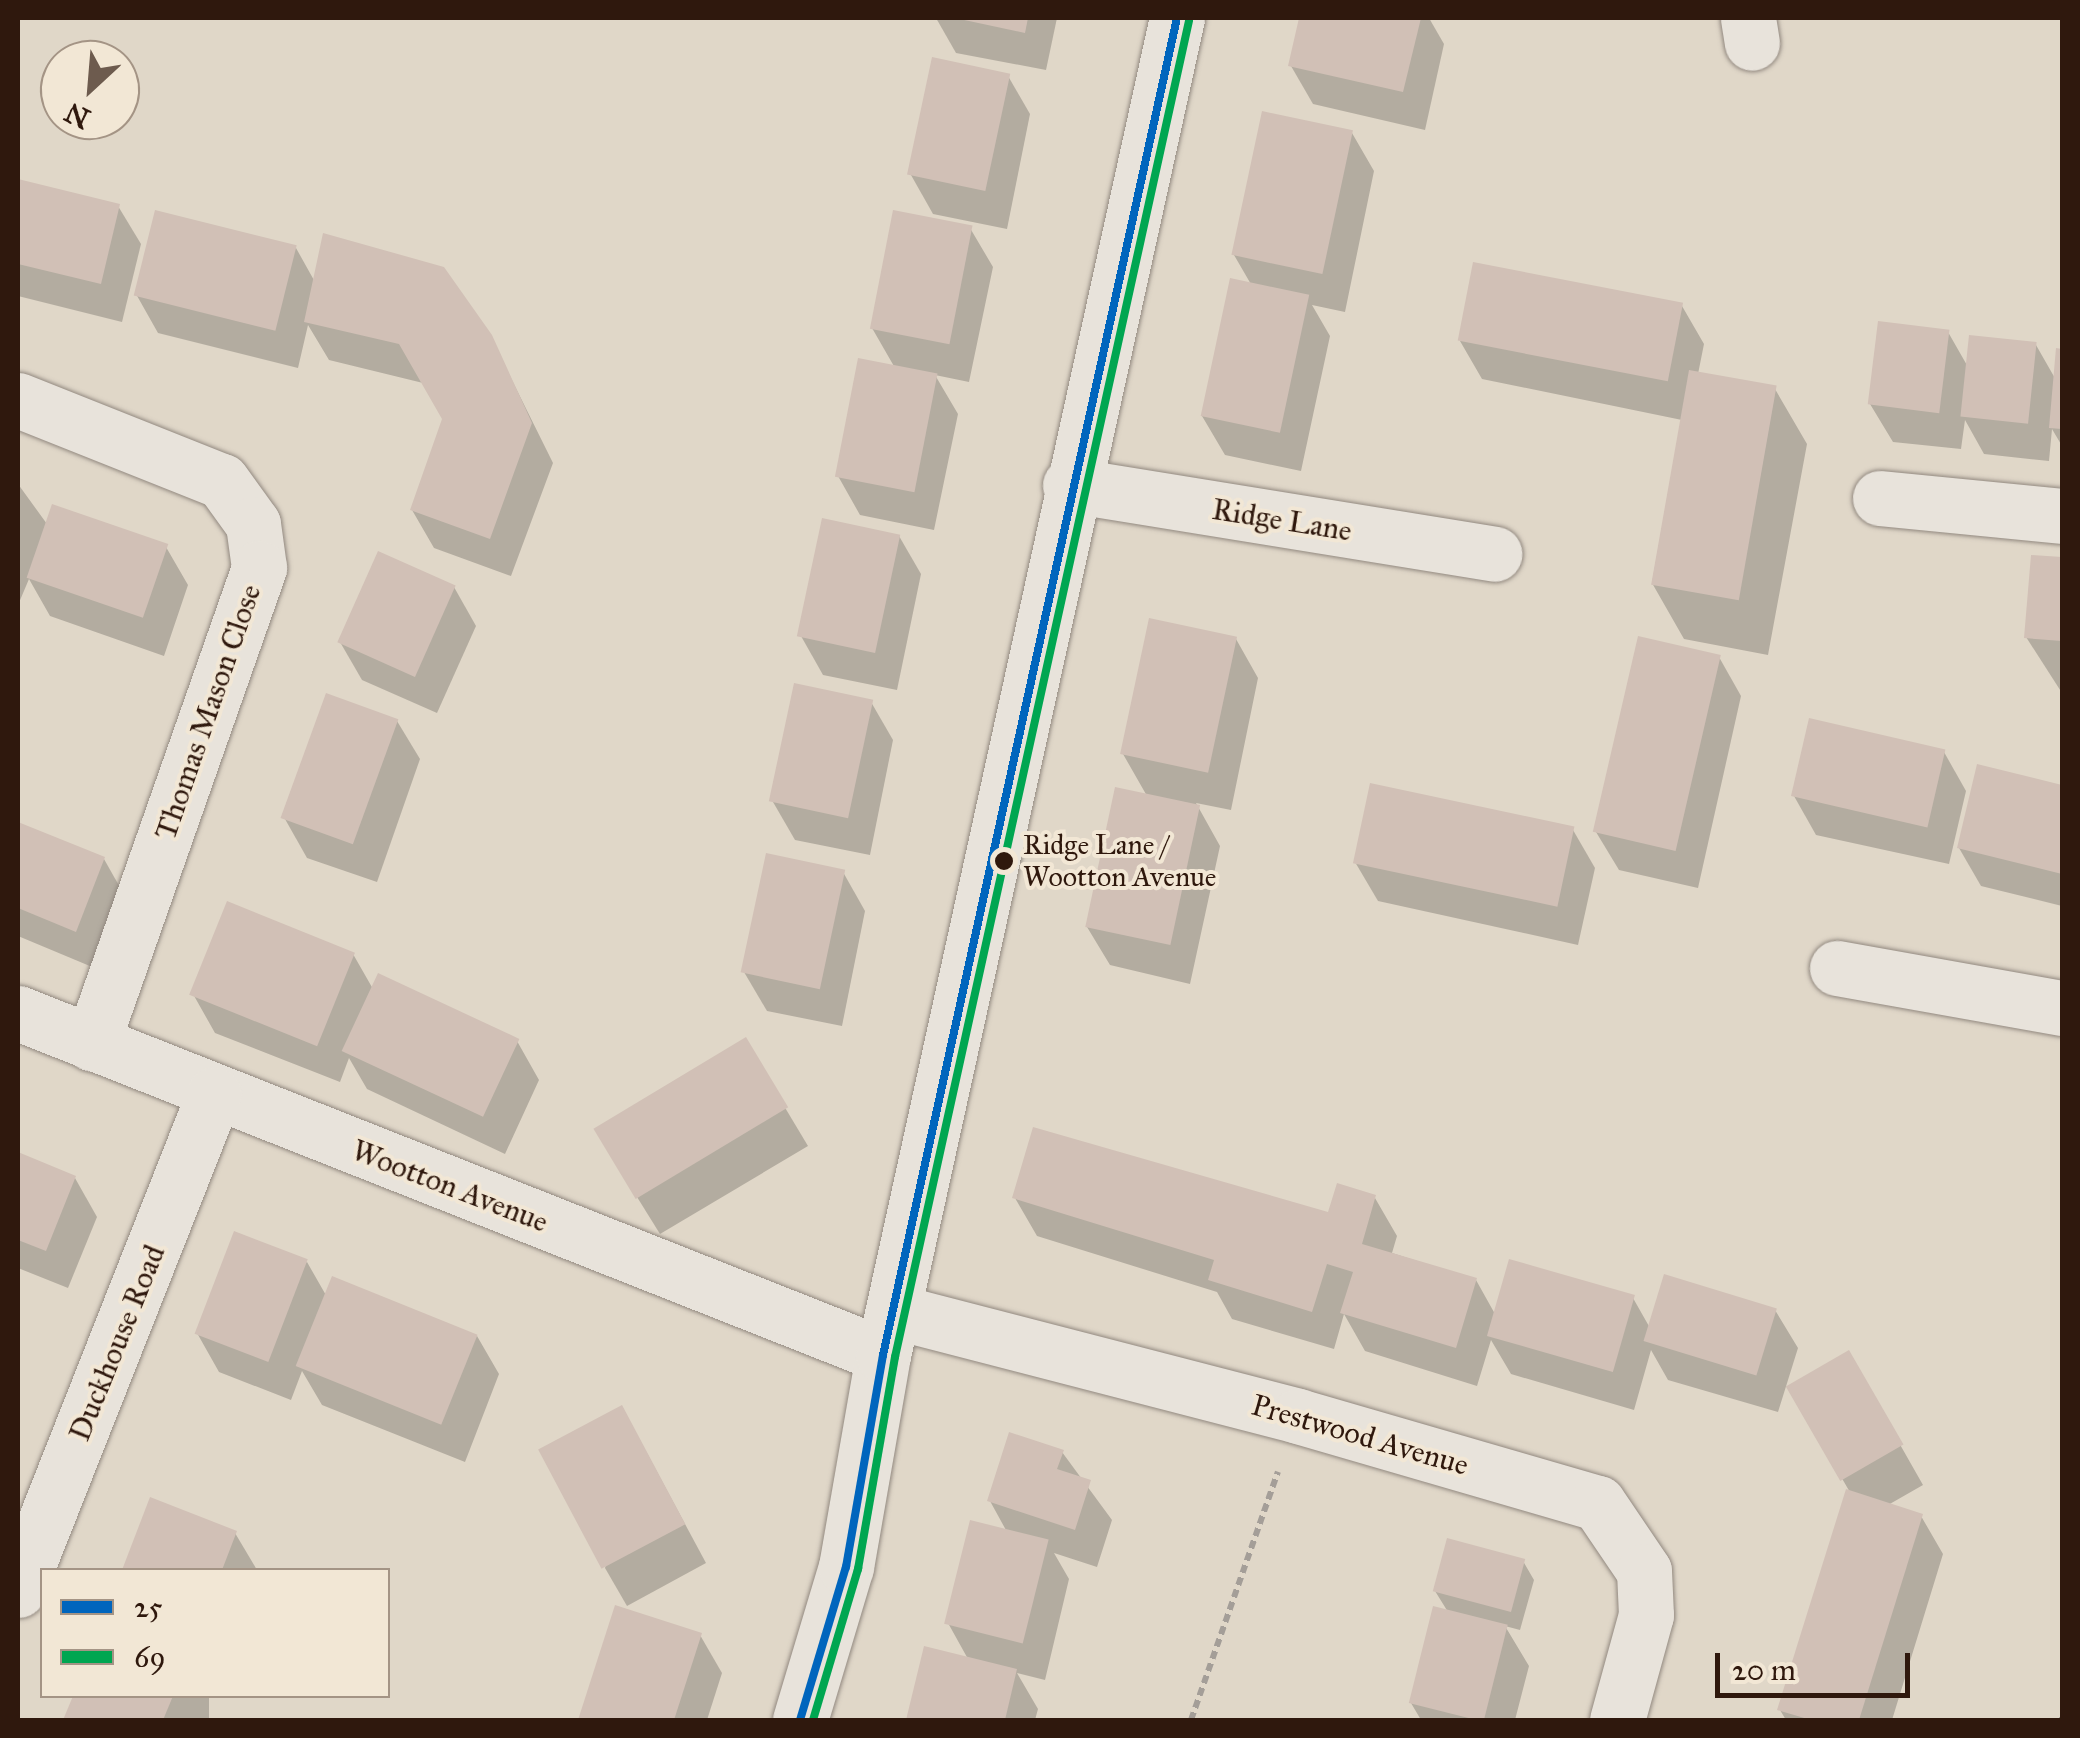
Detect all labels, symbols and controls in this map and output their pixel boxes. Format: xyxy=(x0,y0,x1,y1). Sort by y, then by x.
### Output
north arrow xyxy=(40,40,140,140)
text: N xyxy=(59,95,96,137)
street label: Ridge Lane xyxy=(1210,491,1354,549)
street label: Thomas Mason Close xyxy=(147,580,269,844)
place label: Ridge Lane / Wootton Avenue xyxy=(1023,828,1216,894)
marker: Ridge Lane / Wootton Avenue xyxy=(994,851,1014,871)
street label: Wootton Avenue xyxy=(347,1132,553,1240)
street label: Duckhouse Road xyxy=(61,1240,173,1446)
street label: Prestwood Avenue xyxy=(1247,1387,1473,1483)
legend xyxy=(40,1568,390,1698)
text: 25 xyxy=(134,1589,163,1625)
scale bar xyxy=(1720,1633,1915,1695)
text: 69 xyxy=(134,1639,166,1675)
text: 20 m xyxy=(1732,1652,1796,1688)

